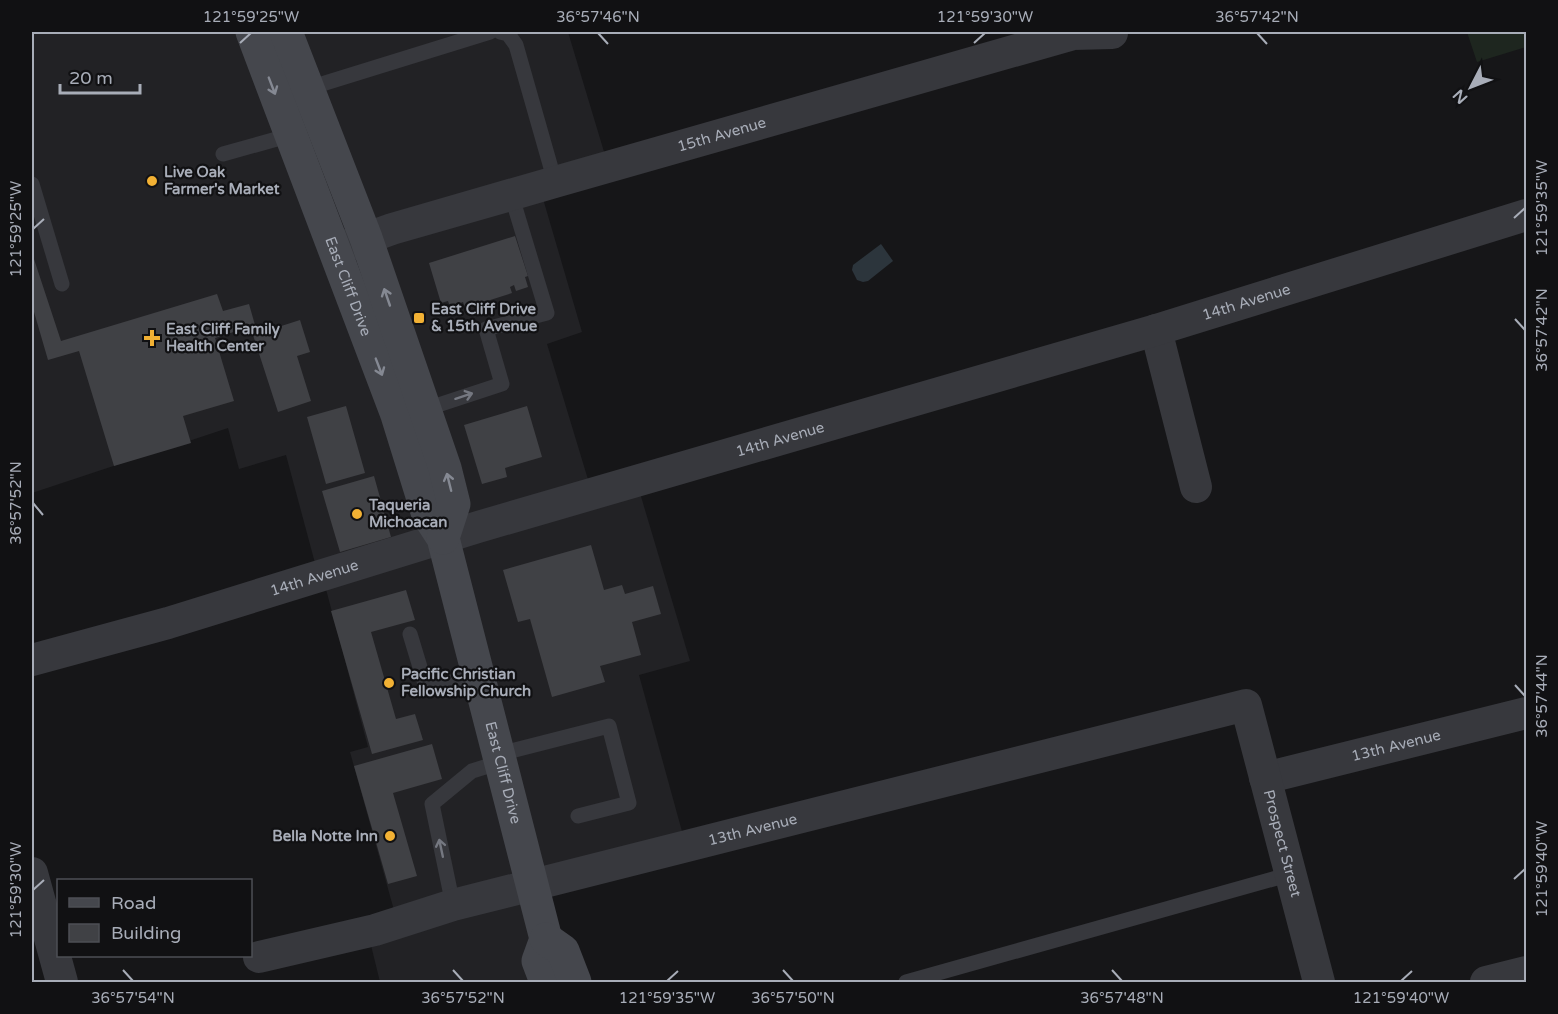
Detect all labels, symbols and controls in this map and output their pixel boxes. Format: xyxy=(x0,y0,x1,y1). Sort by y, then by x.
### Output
text: 121°59'25"W xyxy=(203,8,299,26)
text: 36°57'46"N xyxy=(556,8,640,26)
text: 121°59'30"W xyxy=(937,8,1033,26)
text: 36°57'42"N xyxy=(1215,8,1299,26)
scale bar xyxy=(60,57,140,95)
north arrow xyxy=(1441,57,1501,117)
text: 20 m xyxy=(69,67,113,89)
one-way arrow xyxy=(268,76,279,95)
text: N xyxy=(1449,85,1472,108)
street label: 15th Avenue xyxy=(675,113,768,156)
text: 121°59'35"W xyxy=(1533,160,1551,256)
place label: Live Oak Farmer's Market xyxy=(164,163,280,198)
marker: Live Oak Farmer's Market xyxy=(145,174,159,188)
text: 121°59'25"W xyxy=(7,181,25,277)
street label: East Cliff Drive xyxy=(321,234,375,339)
street label: 14th Avenue xyxy=(1200,280,1293,324)
text: 36°57'42"N xyxy=(1533,288,1551,372)
one-way arrow xyxy=(381,289,392,307)
place label: East Cliff Drive & 15th Avenue xyxy=(431,300,538,335)
marker: East Cliff Drive & 15th Avenue xyxy=(412,311,426,325)
place label: East Cliff Family Health Center xyxy=(166,320,280,355)
marker: East Cliff Family Health Center xyxy=(143,329,161,347)
one-way arrow xyxy=(374,357,385,376)
one-way arrow xyxy=(454,390,473,401)
street label: 14th Avenue xyxy=(734,418,826,461)
text: 36°57'52"N xyxy=(7,461,25,545)
one-way arrow xyxy=(442,473,454,492)
place label: Taqueria Michoacan xyxy=(368,496,447,531)
marker: Taqueria Michoacan xyxy=(350,507,364,521)
street label: 14th Avenue xyxy=(268,556,361,600)
text: 36°57'44"N xyxy=(1533,654,1551,738)
place label: Pacific Christian Fellowship Church xyxy=(401,665,531,701)
marker: Pacific Christian Fellowship Church xyxy=(382,676,396,690)
street label: East Cliff Drive xyxy=(481,720,525,826)
street label: 13th Avenue xyxy=(1349,726,1442,765)
street label: Prospect Street xyxy=(1260,788,1305,899)
street label: 13th Avenue xyxy=(706,810,799,849)
text: 121°59'40"W xyxy=(1533,821,1551,917)
place label: Bella Notte Inn xyxy=(272,827,378,845)
marker: Bella Notte Inn xyxy=(383,829,397,843)
one-way arrow xyxy=(435,839,446,859)
text: 121°59'30"W xyxy=(7,842,25,938)
legend xyxy=(57,879,252,957)
text: Road xyxy=(111,892,156,914)
text: Building xyxy=(111,922,181,944)
text: 36°57'54"N xyxy=(91,989,175,1007)
text: 36°57'52"N xyxy=(421,989,505,1007)
text: 121°59'35"W xyxy=(619,989,715,1007)
text: 36°57'50"N xyxy=(751,989,835,1007)
text: 36°57'48"N xyxy=(1080,989,1164,1007)
text: 121°59'40"W xyxy=(1353,989,1449,1007)

